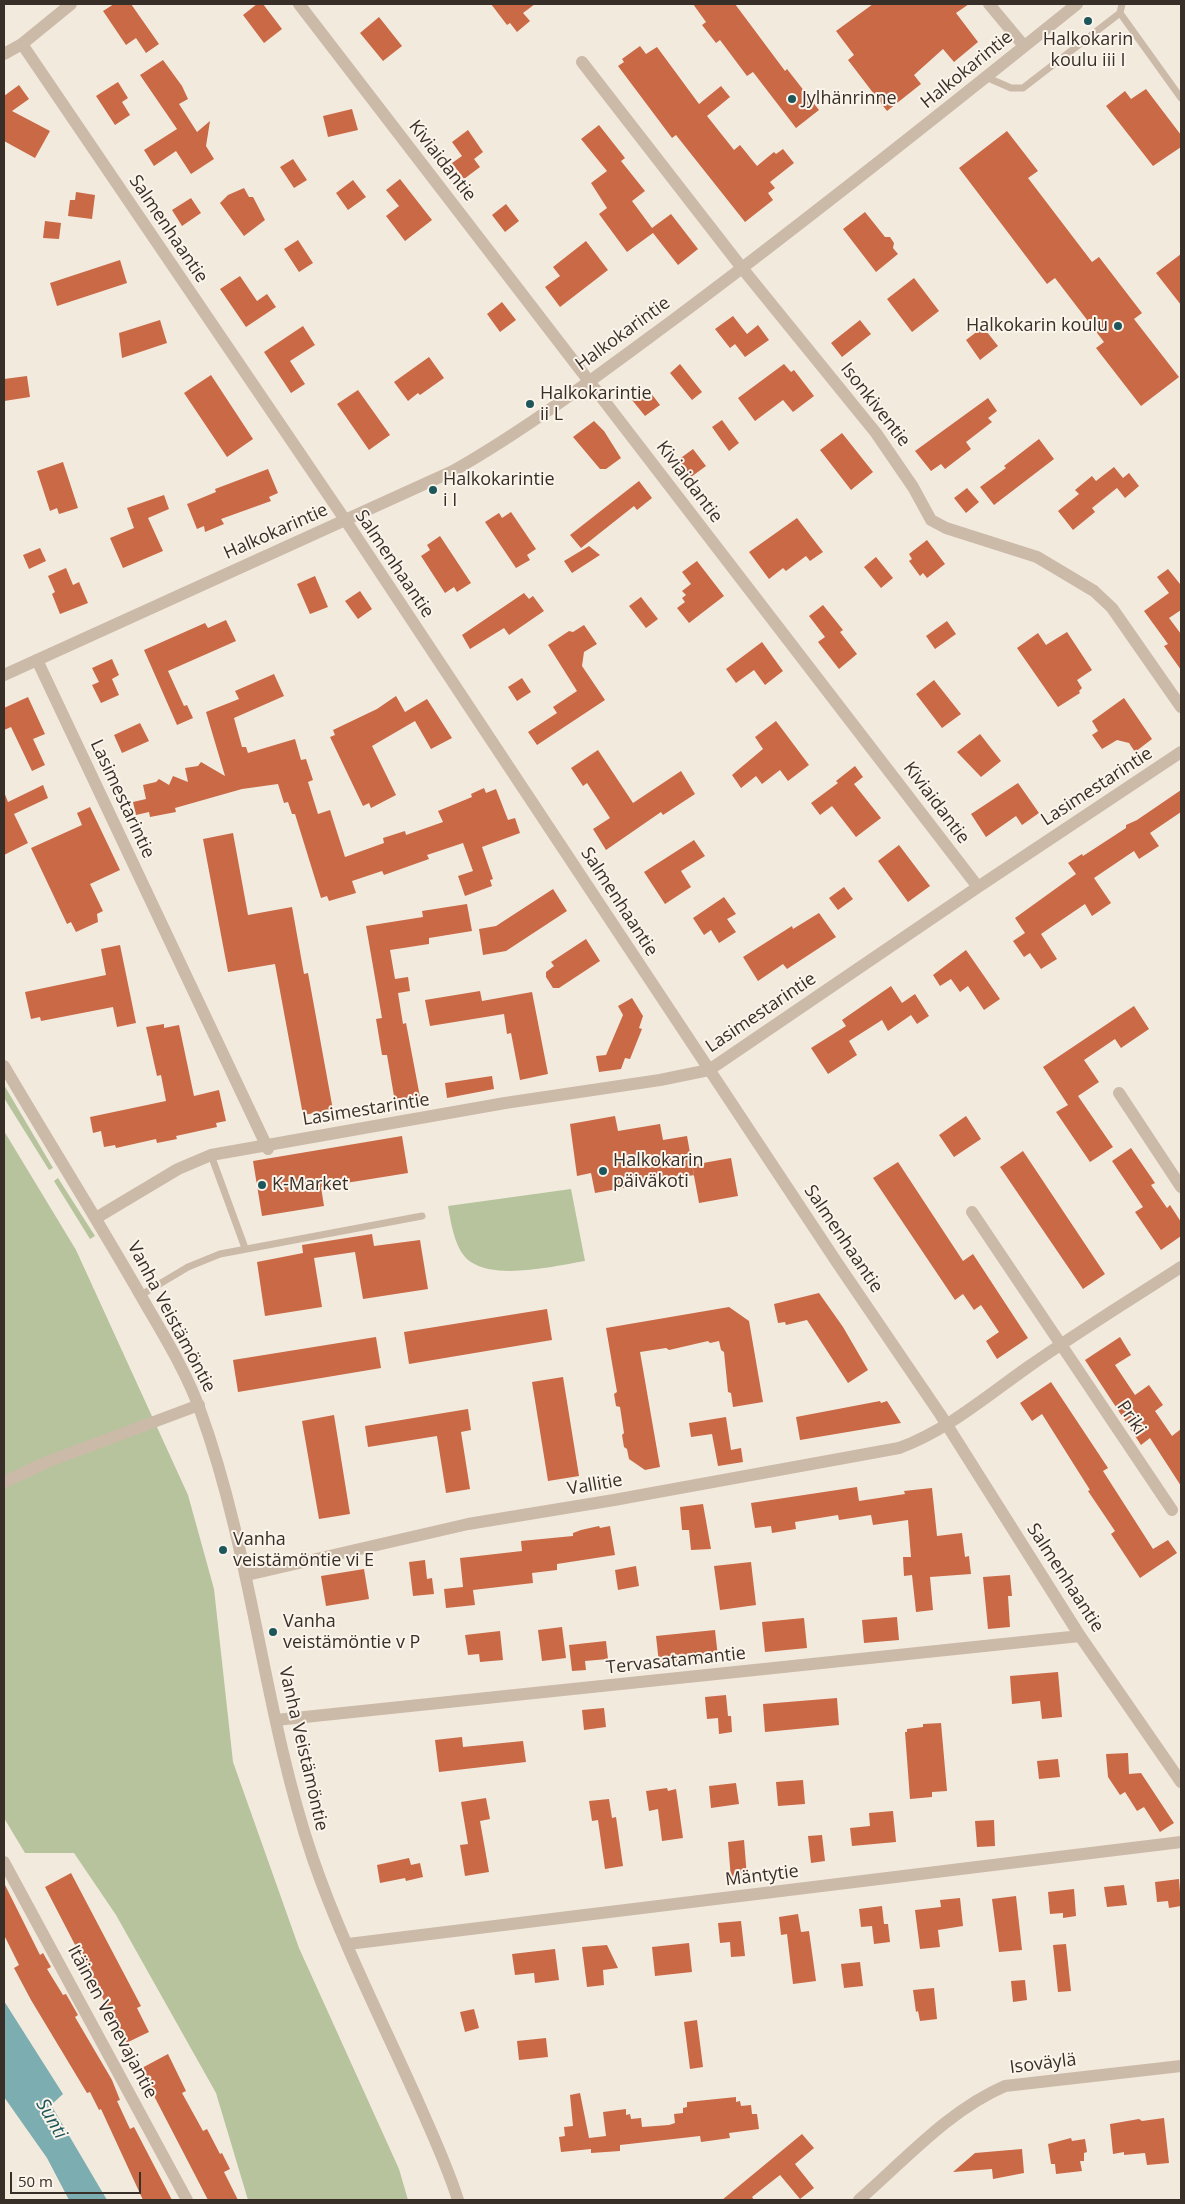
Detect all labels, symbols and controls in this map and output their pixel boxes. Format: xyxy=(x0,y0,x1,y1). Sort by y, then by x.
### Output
marker: Halkokarin koulu iii I xyxy=(1082,15,1094,27)
street label: Halkokarintie xyxy=(917,27,1017,113)
place label: Halkokarin koulu iii I xyxy=(1043,29,1133,72)
place label: Jylhänrinne xyxy=(802,88,897,110)
marker: Jylhänrinne xyxy=(786,93,798,105)
street label: Kiviaidantie xyxy=(404,116,480,206)
street label: Salmenhaantie xyxy=(124,171,212,287)
street label: Halkokarintie xyxy=(572,292,674,376)
place label: Halkokarin koulu xyxy=(966,315,1108,337)
marker: Halkokarin koulu xyxy=(1112,320,1124,332)
street label: Isonkiventie xyxy=(835,359,915,451)
place label: Halkokarintie ii L xyxy=(540,383,652,426)
marker: Halkokarintie ii L xyxy=(524,398,536,410)
street label: Kiviaidantie xyxy=(651,437,727,527)
place label: Halkokarintie i I xyxy=(443,469,555,512)
marker: Halkokarintie i I xyxy=(427,484,439,496)
street label: Halkokarintie xyxy=(221,499,331,565)
street label: Salmenhaantie xyxy=(350,506,438,622)
street label: Lasimestarintie xyxy=(85,736,159,862)
street label: Lasimestarintie xyxy=(1037,743,1157,831)
street label: Kiviaidantie xyxy=(898,758,974,848)
street label: Salmenhaantie xyxy=(576,844,662,960)
street label: Lasimestarintie xyxy=(702,968,820,1058)
street label: Lasimestarintie xyxy=(301,1089,431,1131)
place label: Halkokarin päiväkoti xyxy=(613,1150,704,1192)
marker: Halkokarin päiväkoti xyxy=(597,1165,609,1177)
place label: K-Market xyxy=(272,1174,348,1196)
marker: K-Market xyxy=(256,1179,268,1191)
street label: Salmenhaantie xyxy=(799,1181,887,1297)
street label: Vanha Veistämöntie xyxy=(122,1238,220,1396)
street label: Priki xyxy=(1112,1397,1150,1439)
street label: Vallitie xyxy=(566,1470,624,1500)
street label: Salmenhaantie xyxy=(1022,1520,1108,1636)
place label: Vanha veistämöntie vi E xyxy=(233,1529,374,1572)
marker: Vanha veistämöntie vi E xyxy=(217,1544,229,1556)
place label: Vanha veistämöntie v P xyxy=(283,1611,420,1654)
marker: Vanha veistämöntie v P xyxy=(267,1626,279,1638)
street label: Tervasatamantie xyxy=(605,1643,747,1679)
street label: Vanha Veistämöntie xyxy=(274,1665,332,1833)
street label: Mäntytie xyxy=(724,1861,800,1891)
street label: Itäinen Venevajantie xyxy=(62,1942,162,2102)
street label: Isoväylä xyxy=(1008,2049,1078,2079)
water label: Sunti xyxy=(30,2095,72,2143)
scale bar xyxy=(12,2162,144,2194)
text: 50 m xyxy=(18,2171,53,2191)

